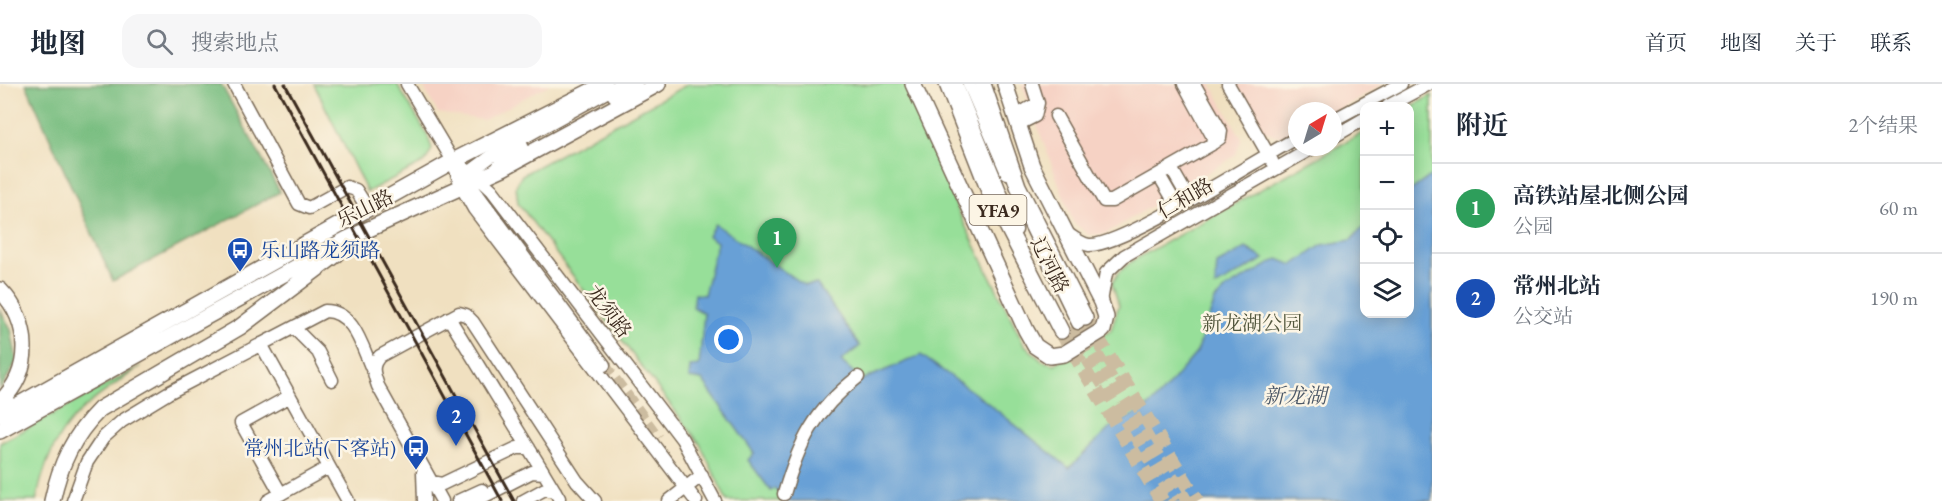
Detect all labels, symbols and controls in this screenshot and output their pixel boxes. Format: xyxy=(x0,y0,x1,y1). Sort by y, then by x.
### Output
search box xyxy=(122,14,542,68)
text: 地图 xyxy=(30,25,86,61)
icon: search xyxy=(143,25,176,58)
text: 搜索地点 xyxy=(191,28,279,57)
text: 首页 xyxy=(1645,29,1687,56)
text: 地图 xyxy=(1720,29,1762,56)
text: 关于 xyxy=(1795,29,1837,56)
text: 联系 xyxy=(1870,29,1912,56)
north arrow xyxy=(1288,102,1342,156)
map controls xyxy=(1360,102,1414,318)
button: + xyxy=(1360,102,1414,156)
text: 附近 xyxy=(1456,108,1508,142)
text: 2个结果 xyxy=(1848,112,1918,138)
button: − xyxy=(1360,156,1414,210)
street label: 仁和路 xyxy=(1153,172,1217,224)
text: 高铁站屋北侧公园 xyxy=(1513,181,1689,210)
street label: 乐山路 xyxy=(332,183,398,233)
road number: YFA9 xyxy=(970,195,1026,225)
text: 1 xyxy=(1470,195,1481,221)
text: 60 m xyxy=(1879,195,1918,221)
button: locate xyxy=(1360,210,1414,264)
text: 公园 xyxy=(1513,213,1553,239)
pin: 1 xyxy=(758,218,796,268)
street label: 辽河路 xyxy=(1025,232,1075,298)
bus stop icon: 乐山路龙须路 xyxy=(225,235,255,273)
place label: 乐山路龙须路 xyxy=(260,237,380,263)
button: layers xyxy=(1360,264,1414,318)
text: 常州北站 xyxy=(1513,271,1601,300)
street label: 龙须路 xyxy=(581,279,637,343)
text: 2 xyxy=(1470,285,1481,311)
text: 190 m xyxy=(1870,285,1918,311)
text: 公交站 xyxy=(1513,303,1573,329)
park label: 新龙湖公园 xyxy=(1202,310,1302,336)
your location xyxy=(714,325,743,354)
water label: 新龙湖 xyxy=(1264,382,1330,409)
pin: 2 xyxy=(436,396,476,446)
bus stop icon: 常州北站(下客站) xyxy=(401,433,431,471)
place label: 常州北站(下客站) xyxy=(243,435,396,461)

